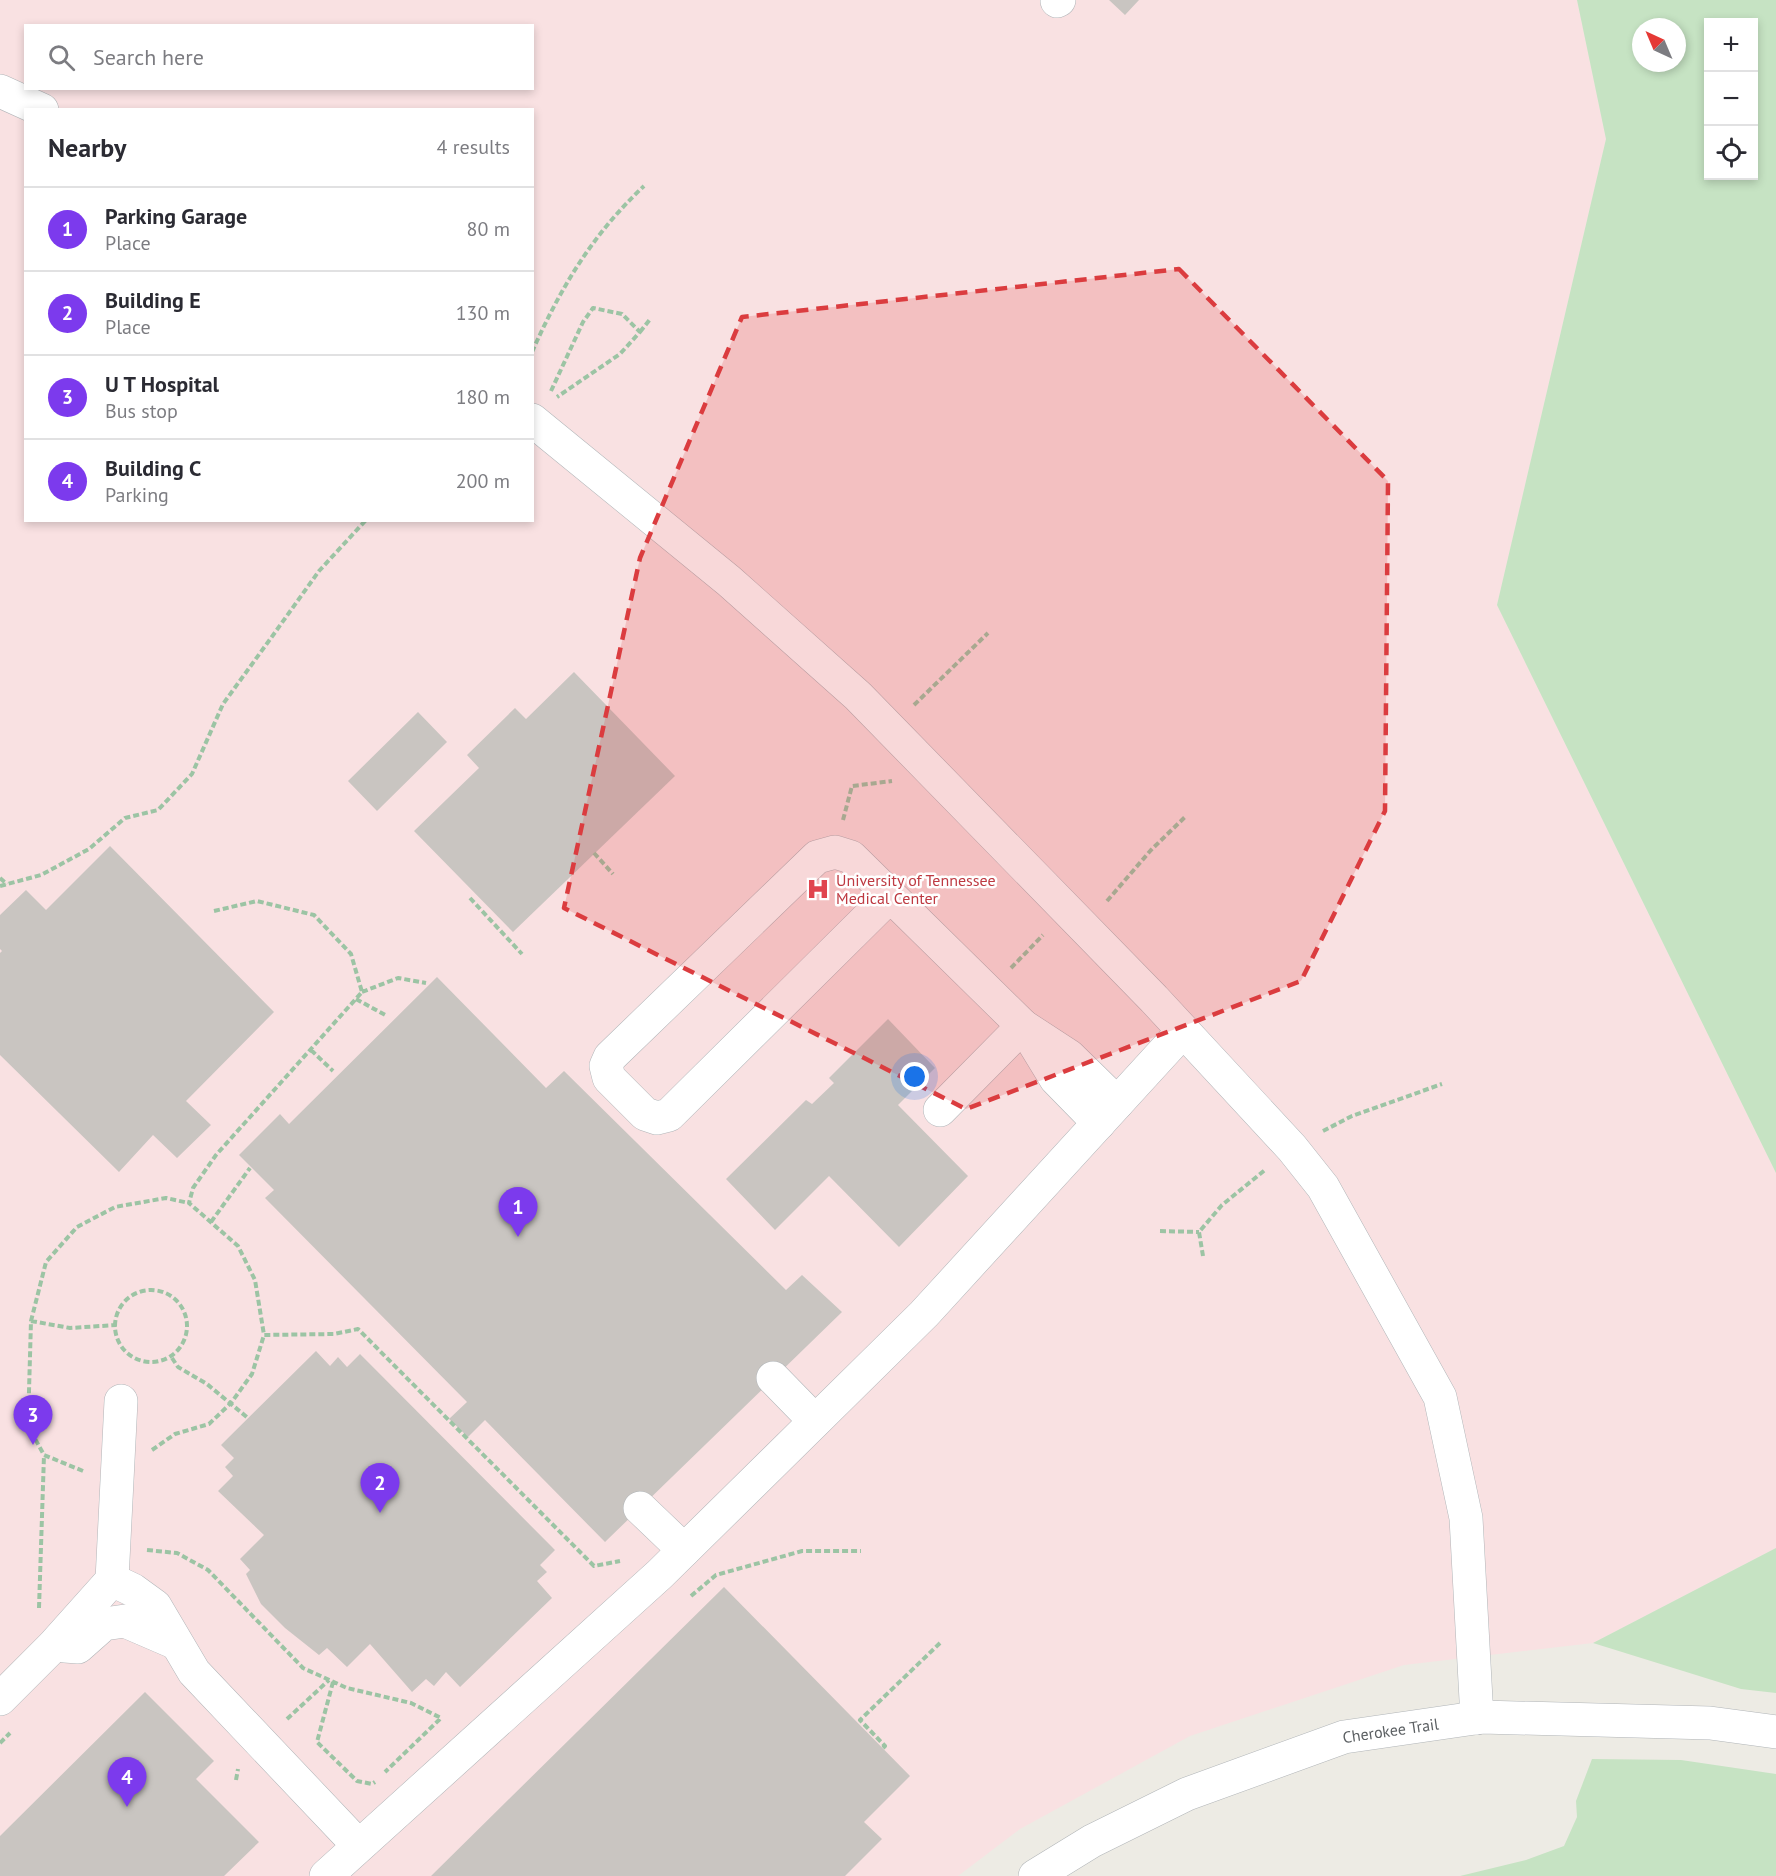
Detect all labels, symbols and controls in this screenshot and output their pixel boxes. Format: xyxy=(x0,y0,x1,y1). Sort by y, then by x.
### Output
north arrow xyxy=(1632,18,1686,72)
map controls xyxy=(1704,18,1758,180)
button: + xyxy=(1704,18,1758,72)
search box xyxy=(24,24,534,90)
icon: search xyxy=(45,41,78,74)
text: Search here xyxy=(93,43,204,71)
button: − xyxy=(1704,72,1758,126)
button: locate xyxy=(1704,126,1758,180)
text: Nearby xyxy=(48,131,126,164)
text: 4 results xyxy=(437,134,510,160)
text: Parking Garage xyxy=(105,202,247,230)
text: 1 xyxy=(62,216,73,242)
text: 80 m xyxy=(467,216,510,242)
text: Place xyxy=(105,230,151,256)
text: Building E xyxy=(105,286,201,314)
text: 2 xyxy=(62,300,73,326)
text: 130 m xyxy=(456,300,510,326)
text: Place xyxy=(105,314,151,340)
text: U T Hospital xyxy=(105,370,219,398)
text: 3 xyxy=(62,384,73,410)
text: 180 m xyxy=(456,384,510,410)
text: Bus stop xyxy=(105,398,178,424)
text: Building C xyxy=(105,454,201,482)
text: 4 xyxy=(62,468,73,494)
text: 200 m xyxy=(456,468,510,494)
text: Parking xyxy=(105,482,169,508)
place label: University of Tennessee Medical Center xyxy=(836,870,996,908)
hospital icon: University of Tennessee Medical Center xyxy=(805,876,831,902)
your location xyxy=(900,1062,929,1091)
pin: 1 xyxy=(498,1188,538,1237)
pin: 3 xyxy=(14,1396,52,1445)
pin: 2 xyxy=(360,1464,400,1513)
street label: Cherokee Trail xyxy=(1341,1713,1440,1747)
pin: 4 xyxy=(108,1758,146,1807)

